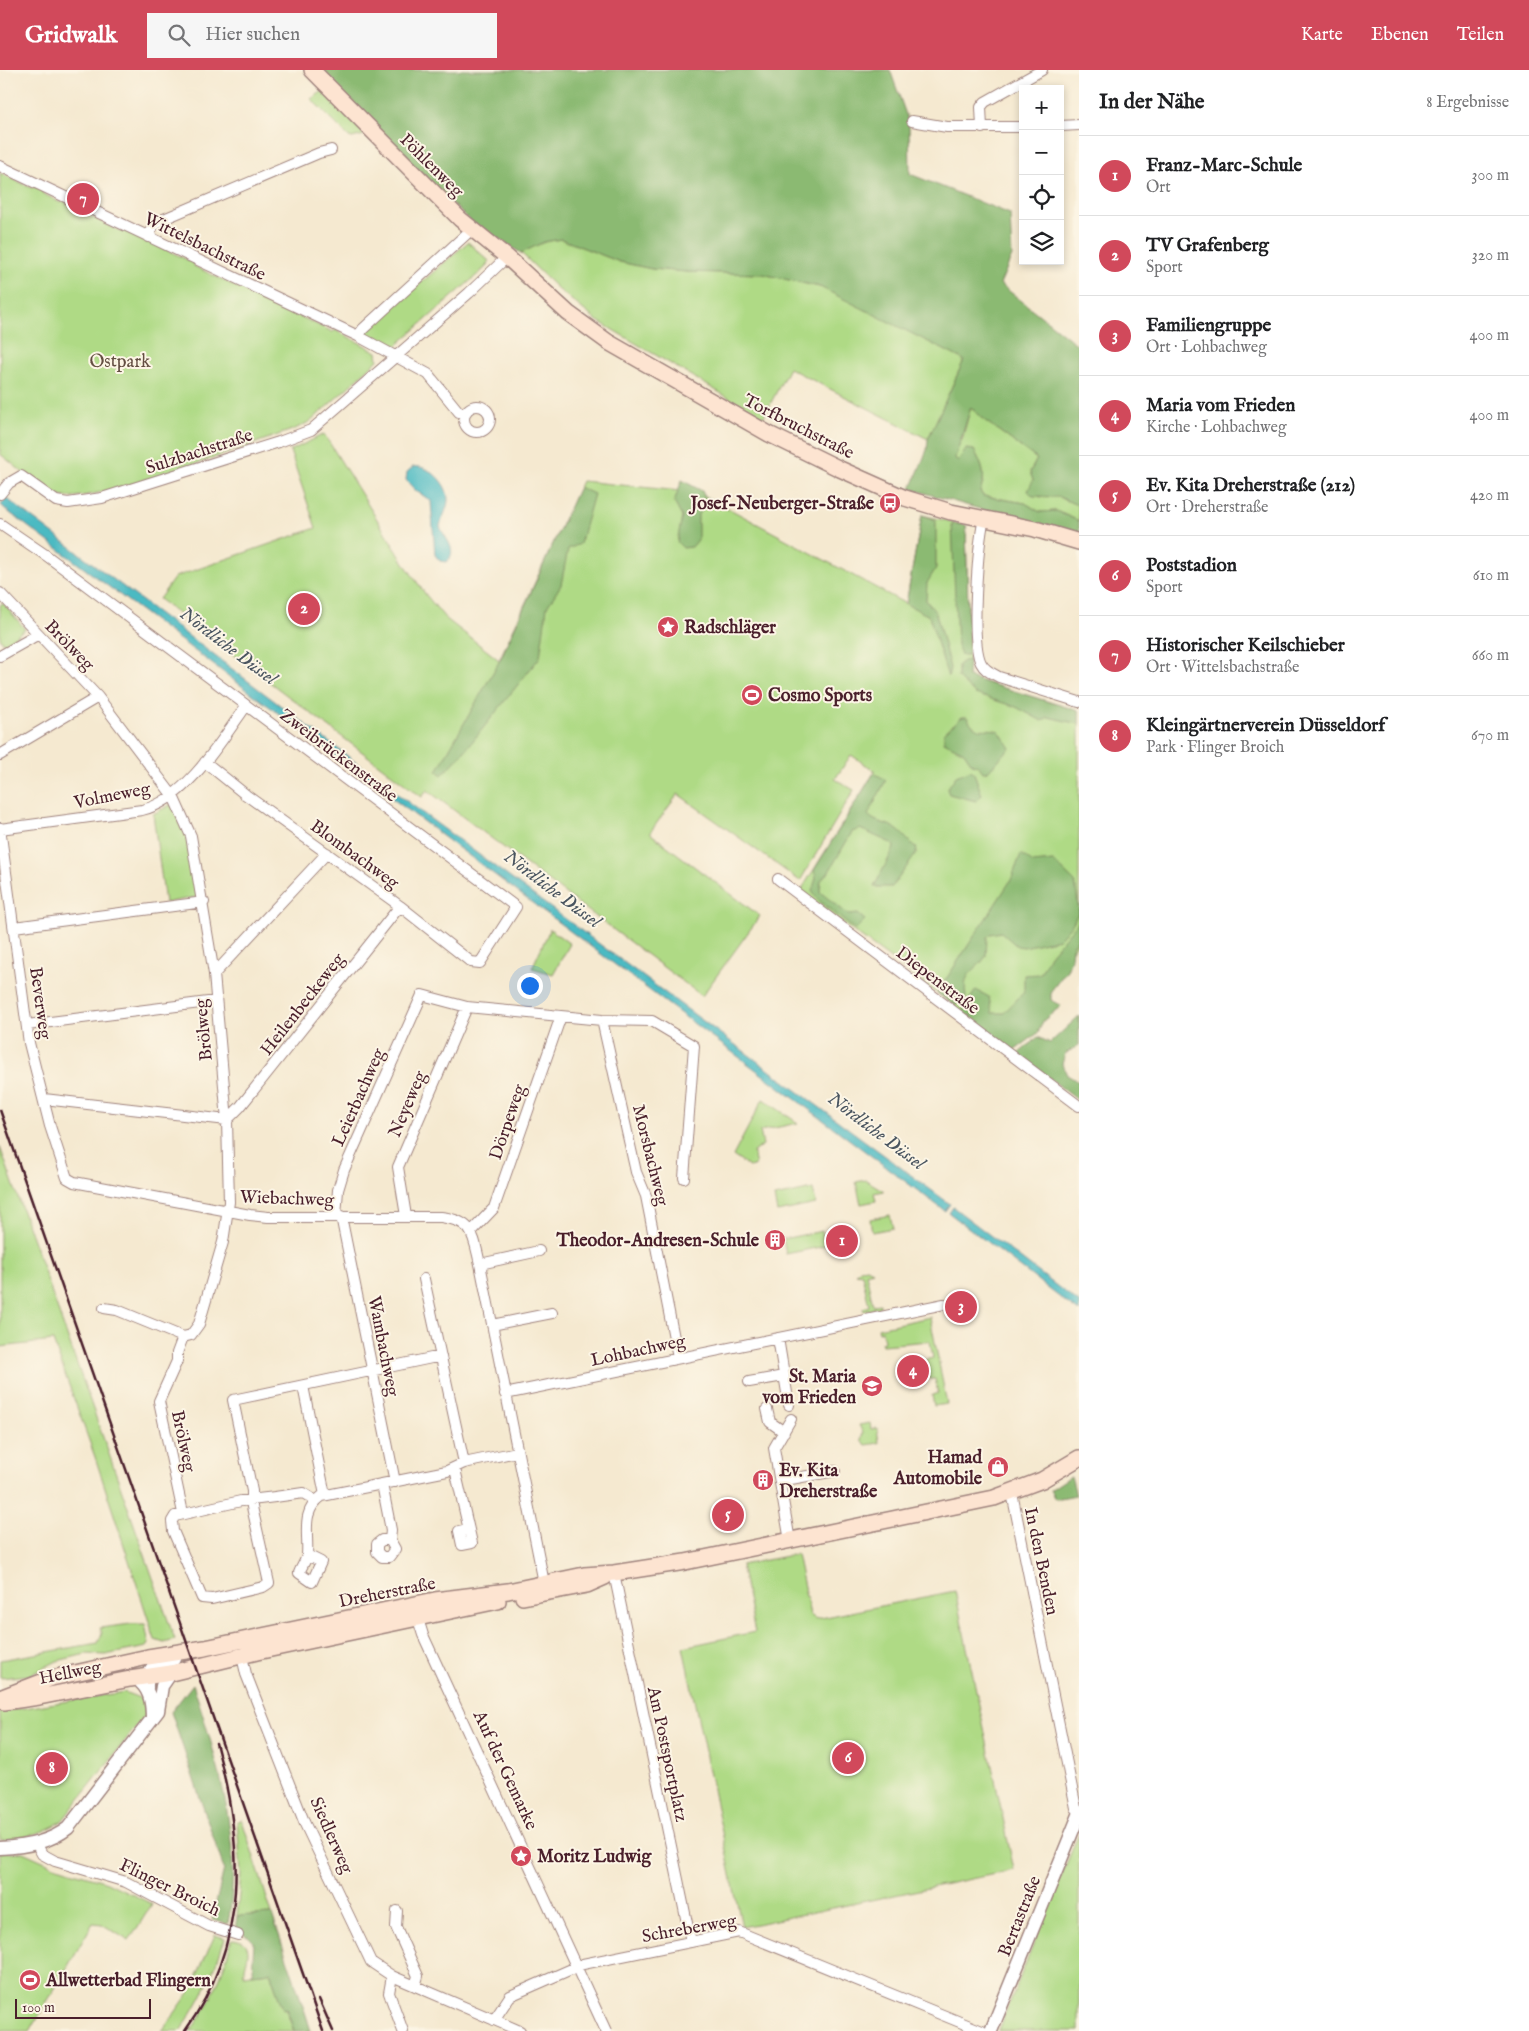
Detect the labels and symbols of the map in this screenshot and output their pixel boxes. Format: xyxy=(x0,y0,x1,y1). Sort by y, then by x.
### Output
street label: Pöhlenweg xyxy=(394,129,468,203)
pin: 7 xyxy=(67,180,99,218)
street label: Wittelsbachstraße xyxy=(140,208,269,287)
park label: Ostpark xyxy=(89,351,151,374)
street label: Torfbruchstraße xyxy=(739,389,858,465)
street label: Sulzbachstraße xyxy=(143,424,256,481)
bus stop icon: Josef-Neuberger-Straße xyxy=(878,491,902,515)
place label: Josef-Neuberger-Straße xyxy=(688,493,875,516)
pin: 2 xyxy=(288,590,320,628)
water label: Nördliche Düssel xyxy=(174,602,282,692)
place icon: Radschläger xyxy=(656,615,680,639)
street label: Brölweg xyxy=(39,616,99,677)
place label: Radschläger xyxy=(684,617,776,640)
sports icon: Cosmo Sports xyxy=(740,683,764,707)
place label: Cosmo Sports xyxy=(768,685,873,708)
street label: Zweibrückenstraße xyxy=(274,704,402,808)
street label: Volmeweg xyxy=(71,778,153,815)
street label: Blombachweg xyxy=(305,815,403,895)
water label: Nördliche Düssel xyxy=(498,845,606,935)
street label: Diepenstraße xyxy=(890,942,984,1020)
street label: Heilenbeckeweg xyxy=(256,949,351,1061)
street label: Beverweg xyxy=(23,966,56,1041)
your location xyxy=(517,973,543,999)
street label: Brölweg xyxy=(190,998,219,1062)
street label: Leierbachweg xyxy=(328,1045,391,1150)
street label: Neyeweg xyxy=(384,1068,433,1141)
street label: Dörpeweg xyxy=(485,1081,532,1163)
water label: Nördliche Düssel xyxy=(822,1087,930,1177)
street label: Morsbachweg xyxy=(626,1102,673,1209)
street label: Wiebachweg xyxy=(239,1186,335,1213)
pin: 1 xyxy=(826,1222,858,1260)
building icon: Theodor-Andresen-Schule xyxy=(763,1228,787,1252)
place label: Theodor-Andresen-Schule xyxy=(555,1230,760,1253)
pin: 3 xyxy=(945,1288,977,1326)
street label: Wambachweg xyxy=(362,1294,404,1399)
street label: Lohbachweg xyxy=(589,1330,688,1373)
pin: 4 xyxy=(897,1352,929,1390)
place label: St. Maria vom Frieden xyxy=(761,1366,857,1410)
school or university icon: St. Maria vom Frieden xyxy=(860,1374,884,1398)
street label: Brölweg xyxy=(165,1408,200,1474)
place label: Hamad Automobile xyxy=(893,1447,983,1491)
shop icon: Hamad Automobile xyxy=(986,1455,1010,1479)
place label: Ev. Kita Dreherstraße xyxy=(779,1460,878,1504)
building icon: Ev. Kita Dreherstraße xyxy=(751,1468,775,1492)
pin: 5 xyxy=(712,1496,744,1534)
street label: In den Benden xyxy=(1018,1505,1063,1618)
street label: Dreherstraße xyxy=(337,1573,438,1614)
street label: Hellweg xyxy=(37,1656,104,1691)
street label: Am Postsportplatz xyxy=(641,1684,692,1824)
street label: Auf der Gemarke xyxy=(467,1706,542,1834)
pin: 6 xyxy=(832,1739,864,1777)
pin: 8 xyxy=(36,1749,68,1787)
street label: Siedlerweg xyxy=(304,1794,358,1878)
place icon: Moritz Ludwig xyxy=(509,1844,533,1868)
place label: Moritz Ludwig xyxy=(537,1846,652,1869)
street label: Flinger Broich xyxy=(115,1854,224,1923)
street label: Bertastraße xyxy=(994,1873,1047,1960)
street label: Schreberweg xyxy=(640,1910,739,1949)
sports icon: Allwetterbad Flingern xyxy=(18,1968,42,1992)
place label: Allwetterbad Flingern xyxy=(45,1970,211,1993)
scale bar xyxy=(15,1996,151,2019)

